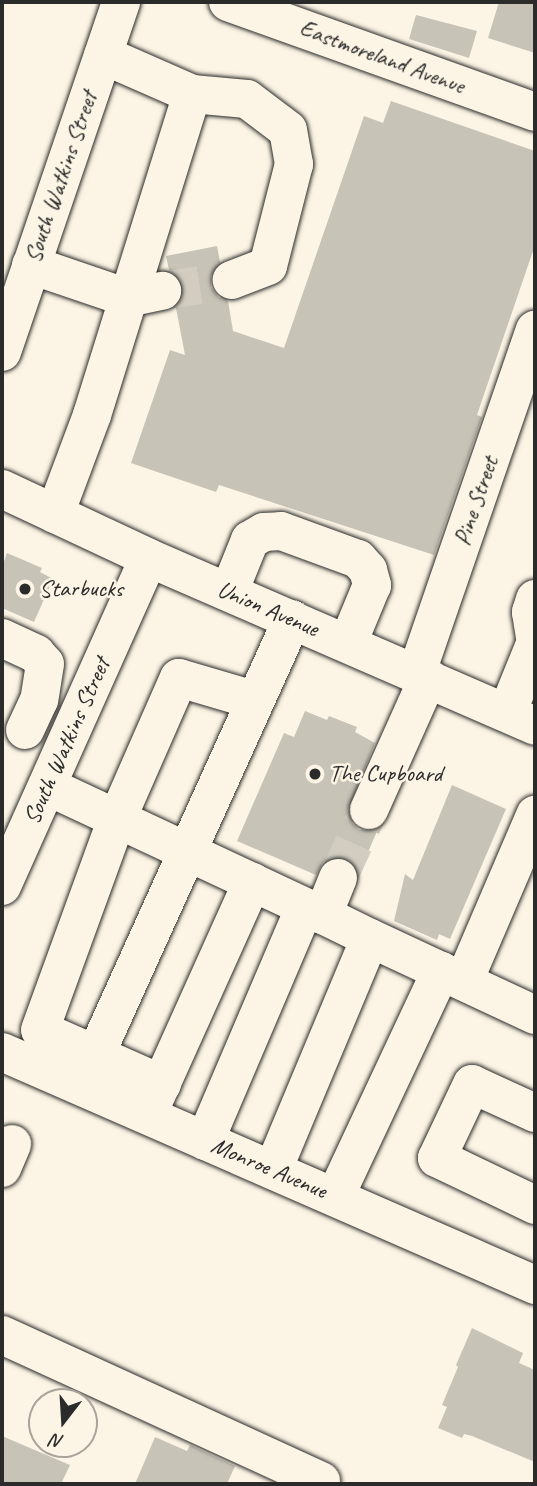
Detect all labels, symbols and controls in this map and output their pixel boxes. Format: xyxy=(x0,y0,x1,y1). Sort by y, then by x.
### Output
street label: Eastmoreland Avenue xyxy=(296,14,468,100)
street label: South Watkins Street xyxy=(18,87,104,267)
street label: Pine Street xyxy=(447,453,505,549)
place label: Starbucks xyxy=(39,575,123,603)
street label: Union Avenue xyxy=(213,575,323,643)
marker: Starbucks xyxy=(17,581,33,597)
street label: South Watkins Street xyxy=(17,653,117,829)
place label: The Cupboard xyxy=(329,760,441,788)
marker: The Cupboard xyxy=(307,766,323,782)
street label: Monroe Avenue xyxy=(207,1131,331,1205)
north arrow xyxy=(28,1388,98,1458)
text: N xyxy=(48,1428,67,1454)

